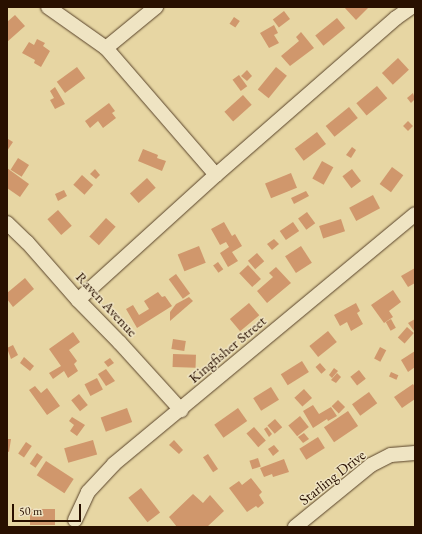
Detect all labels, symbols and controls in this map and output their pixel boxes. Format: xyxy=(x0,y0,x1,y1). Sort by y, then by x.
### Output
street label: Raven Avenue xyxy=(72,268,142,340)
street label: Kingfisher Street xyxy=(185,311,269,387)
street label: Starling Drive xyxy=(295,445,369,509)
scale bar xyxy=(14,496,83,522)
text: 50 m xyxy=(19,503,42,519)

